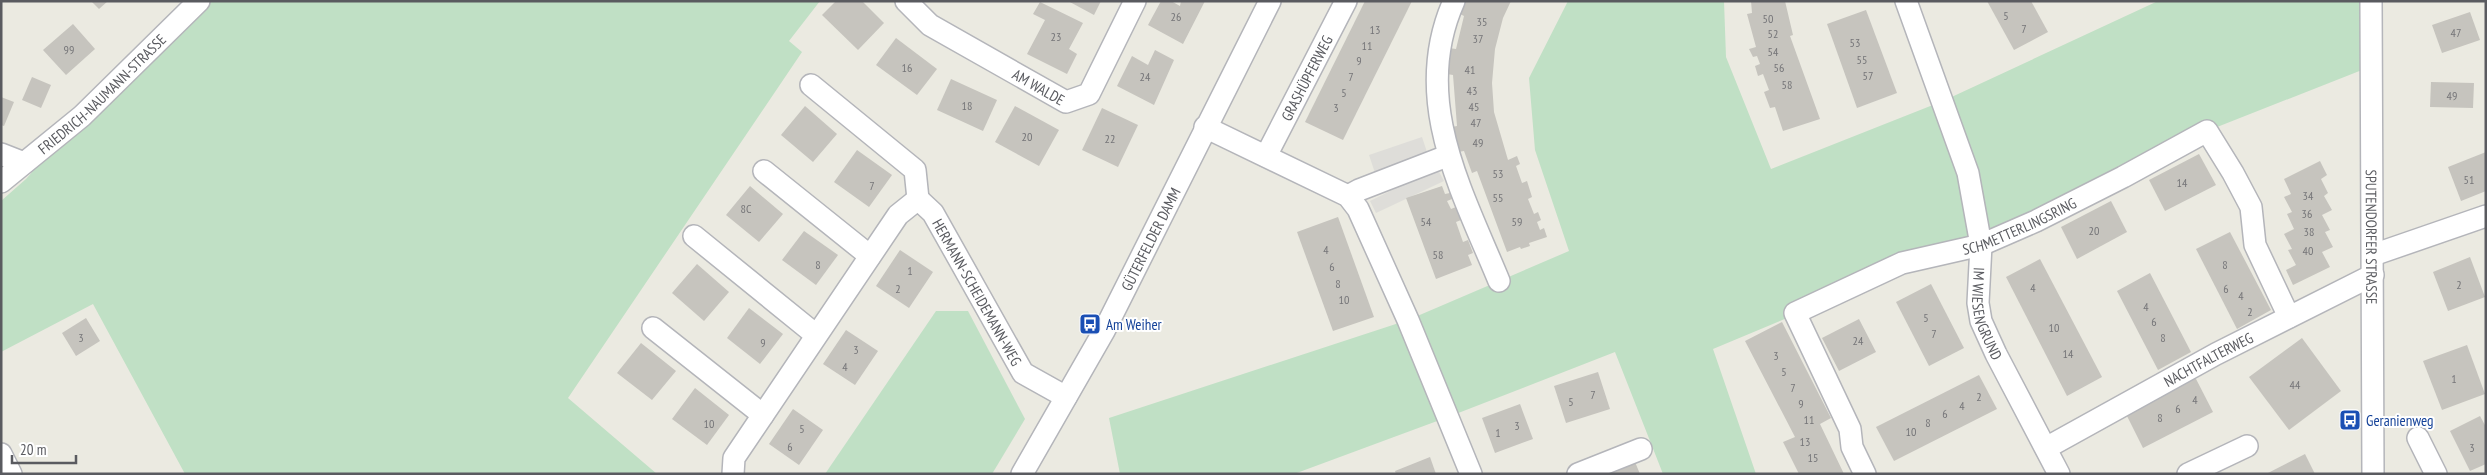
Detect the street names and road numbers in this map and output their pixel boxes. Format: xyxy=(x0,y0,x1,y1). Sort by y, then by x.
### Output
street label: FRIEDRICH-NAUMANN-STRASSE xyxy=(34,30,170,158)
street label: GRASHÜPFERWEG xyxy=(1276,32,1336,124)
street label: AM WALDE xyxy=(1009,64,1068,109)
street label: SPUTENDORFER STRASSE xyxy=(2362,169,2382,305)
street label: GÜTERFELDER DAMM xyxy=(1116,184,1184,294)
street label: SCHMETTERLINGSRING xyxy=(1961,193,2079,258)
street label: HERMANN-SCHEIDEMANN-WEG xyxy=(929,215,1026,369)
street label: IM WIESENGRUND xyxy=(1968,267,2007,363)
street label: NACHTFALTERWEG xyxy=(2160,328,2256,391)

